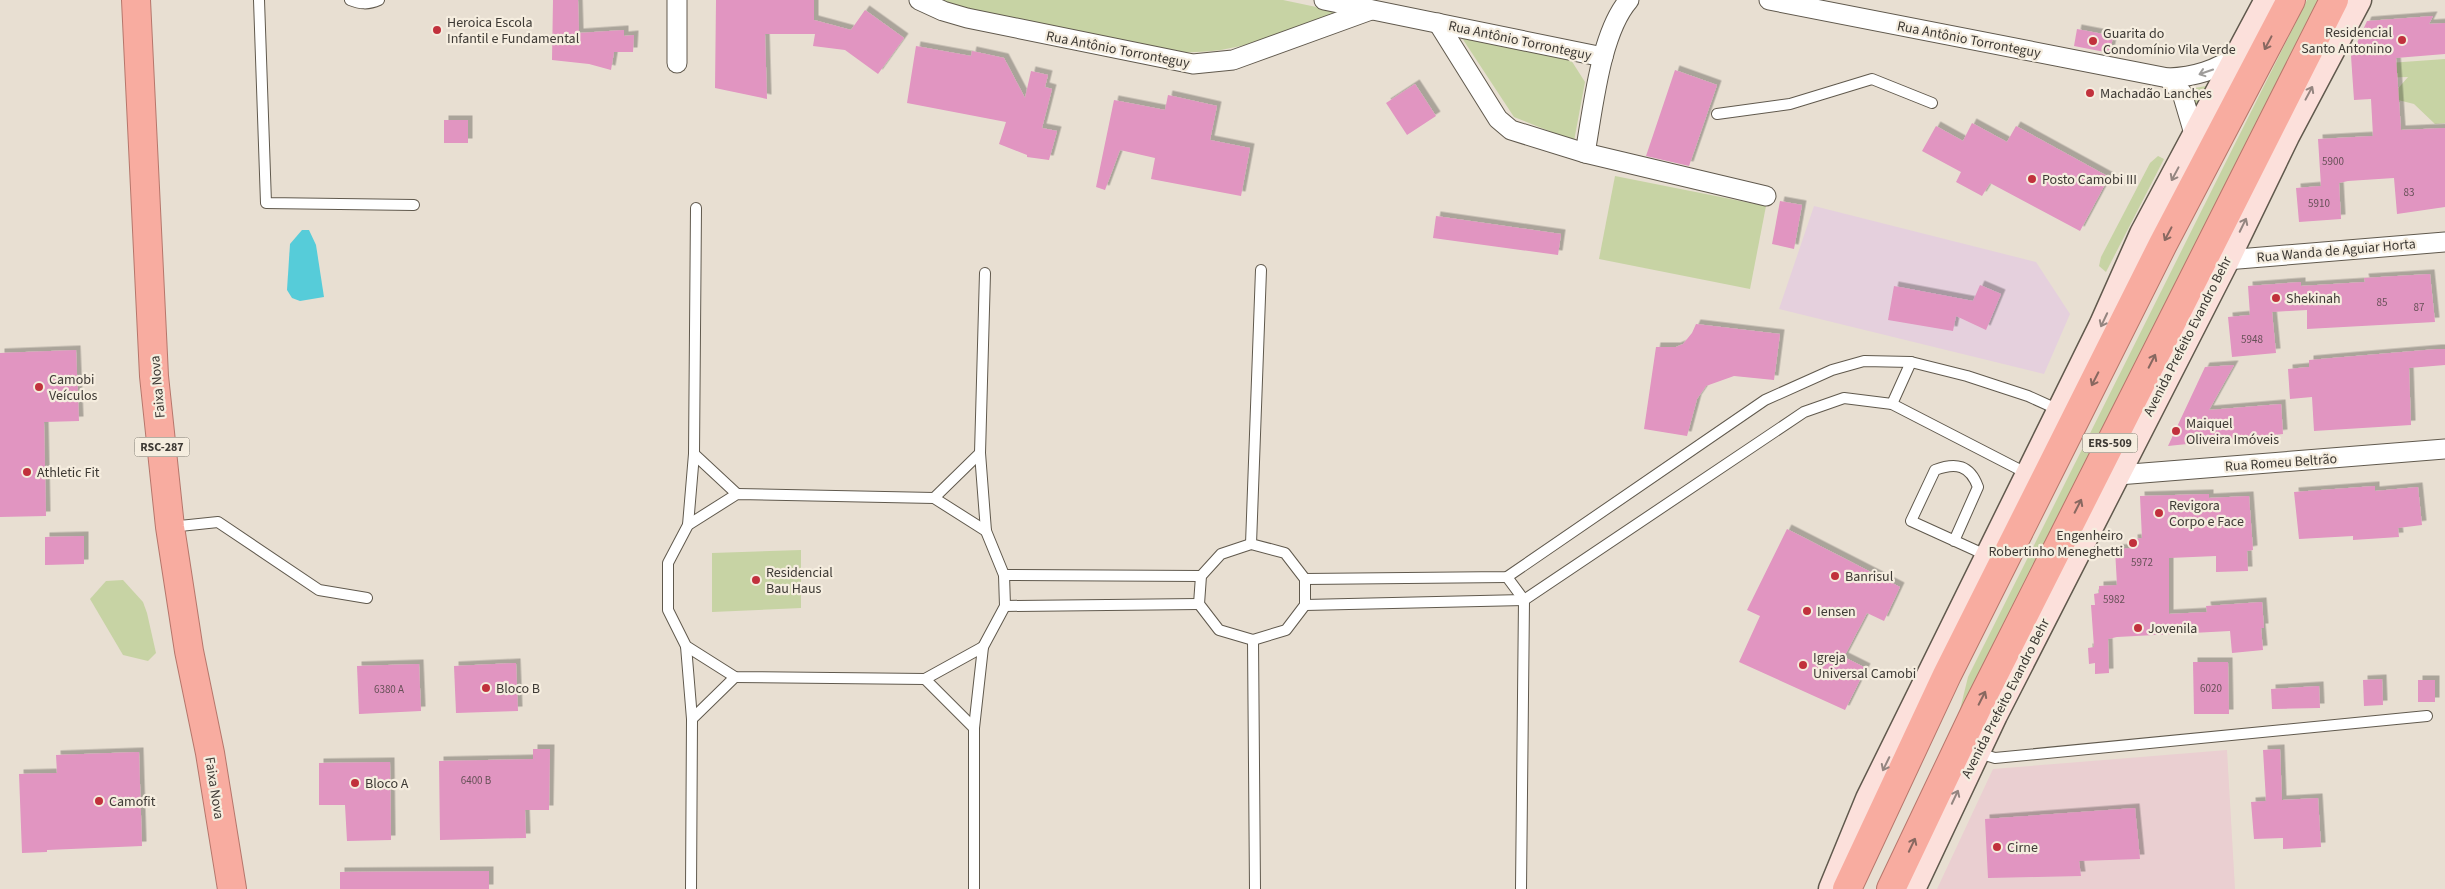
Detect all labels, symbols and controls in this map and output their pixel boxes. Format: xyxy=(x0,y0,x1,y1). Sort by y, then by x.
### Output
place label: Heroica Escola Infantil e Fundamental xyxy=(447,13,580,49)
street label: Rua Antônio Torronteguy xyxy=(1446,16,1594,66)
street label: Rua Antônio Torronteguy xyxy=(1895,16,2043,64)
place label: Residencial Santo Antonino xyxy=(2301,23,2392,59)
marker: Heroica Escola Infantil e Fundamental xyxy=(431,24,443,36)
place label: Guarita do Condomínio Vila Verde xyxy=(2103,24,2236,60)
street label: Rua Antônio Torronteguy xyxy=(1044,26,1192,74)
marker: Residencial Santo Antonino xyxy=(2396,34,2408,46)
marker: Guarita do Condomínio Vila Verde xyxy=(2087,35,2099,47)
one-way arrow xyxy=(2263,35,2272,50)
one-way arrow xyxy=(2199,68,2214,77)
place label: Machadão Lanches xyxy=(2100,84,2212,104)
marker: Machadão Lanches xyxy=(2084,87,2096,99)
one-way arrow xyxy=(2304,87,2314,101)
house number: 5900 xyxy=(2322,154,2344,169)
one-way arrow xyxy=(2170,166,2179,181)
place label: Posto Camobi III xyxy=(2042,170,2137,190)
marker: Posto Camobi III xyxy=(2026,173,2038,185)
house number: 83 xyxy=(2404,185,2414,200)
house number: 5910 xyxy=(2308,196,2330,211)
one-way arrow xyxy=(2238,218,2248,233)
one-way arrow xyxy=(2163,226,2173,241)
street label: Rua Wanda de Aguiar Horta xyxy=(2256,234,2416,268)
street label: Avenida Prefeito Evandro Behr xyxy=(2139,253,2237,420)
place label: Shekinah xyxy=(2286,289,2341,309)
marker: Shekinah xyxy=(2270,292,2282,304)
house number: 85 xyxy=(2377,295,2387,310)
house number: 87 xyxy=(2414,300,2424,315)
one-way arrow xyxy=(2099,312,2109,327)
house number: 5948 xyxy=(2241,332,2263,347)
one-way arrow xyxy=(2148,354,2157,369)
street label: Faixa Nova xyxy=(145,355,171,419)
place label: Camobi Veículos xyxy=(49,370,98,406)
one-way arrow xyxy=(2090,371,2099,386)
marker: Camobi Veículos xyxy=(33,381,45,393)
place label: Maiquel Oliveira Imóveis xyxy=(2186,414,2279,450)
marker: Maiquel Oliveira Imóveis xyxy=(2170,425,2182,437)
road number: ERS-509 xyxy=(2082,433,2138,452)
road number: RSC-287 xyxy=(134,438,190,457)
street label: Rua Romeu Beltrão xyxy=(2224,449,2338,477)
place label: Athletic Fit xyxy=(37,463,100,483)
marker: Athletic Fit xyxy=(21,466,33,478)
place label: Revigora Corpo e Face xyxy=(2169,496,2244,532)
one-way arrow xyxy=(2074,499,2083,514)
marker: Revigora Corpo e Face xyxy=(2153,507,2165,519)
place label: Engenheiro Robertinho Meneghetti xyxy=(1989,526,2123,562)
marker: Engenheiro Robertinho Meneghetti xyxy=(2127,537,2139,549)
house number: 5972 xyxy=(2131,555,2153,570)
place label: Residencial Bau Haus xyxy=(766,563,833,599)
place label: Banrisul xyxy=(1845,567,1894,587)
marker: Banrisul xyxy=(1829,570,1841,582)
marker: Residencial Bau Haus xyxy=(750,574,762,586)
house number: 5982 xyxy=(2103,592,2125,607)
place label: Iensen xyxy=(1817,602,1856,622)
marker: Iensen xyxy=(1801,605,1813,617)
street label: Avenida Prefeito Evandro Behr xyxy=(1957,615,2055,782)
place label: Jovenila xyxy=(2148,619,2197,639)
marker: Jovenila xyxy=(2132,622,2144,634)
place label: Igreja Universal Camobi xyxy=(1813,648,1916,684)
marker: Igreja Universal Camobi xyxy=(1797,659,1809,671)
place label: Bloco B xyxy=(496,679,540,699)
house number: 6020 xyxy=(2200,681,2222,696)
house number: 6380 A xyxy=(374,682,404,697)
marker: Bloco B xyxy=(480,682,492,694)
one-way arrow xyxy=(1978,691,1987,706)
street label: Faixa Nova xyxy=(199,756,229,821)
one-way arrow xyxy=(1881,756,1890,771)
house number: 6400 B xyxy=(461,773,492,788)
place label: Bloco A xyxy=(365,774,409,794)
marker: Bloco A xyxy=(349,777,361,789)
one-way arrow xyxy=(1951,790,1961,805)
place label: Camofit xyxy=(109,792,156,812)
marker: Camofit xyxy=(93,795,105,807)
one-way arrow xyxy=(1908,838,1917,853)
place label: Cirne xyxy=(2007,838,2038,858)
marker: Cirne xyxy=(1991,841,2003,853)

